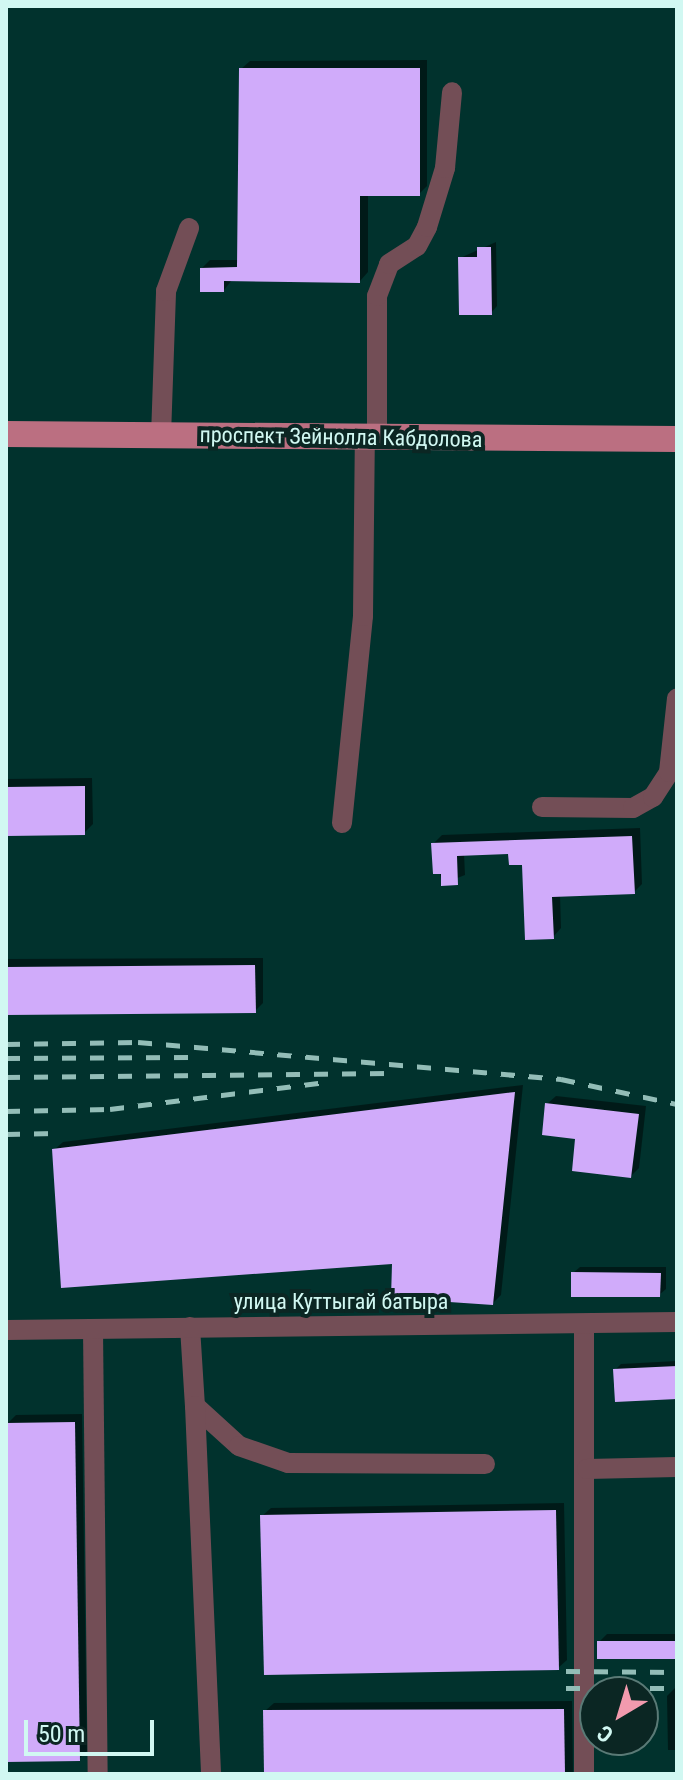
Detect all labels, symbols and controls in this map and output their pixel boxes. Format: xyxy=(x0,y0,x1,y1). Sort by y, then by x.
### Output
street label: проспект Зейнолла Кабдолова xyxy=(199,421,483,453)
street label: улица Куттыгай батыра xyxy=(234,1289,448,1315)
north arrow xyxy=(579,1676,659,1756)
scale bar xyxy=(28,1704,158,1754)
text: 50 m xyxy=(38,1720,85,1748)
text: С xyxy=(593,1720,618,1747)

